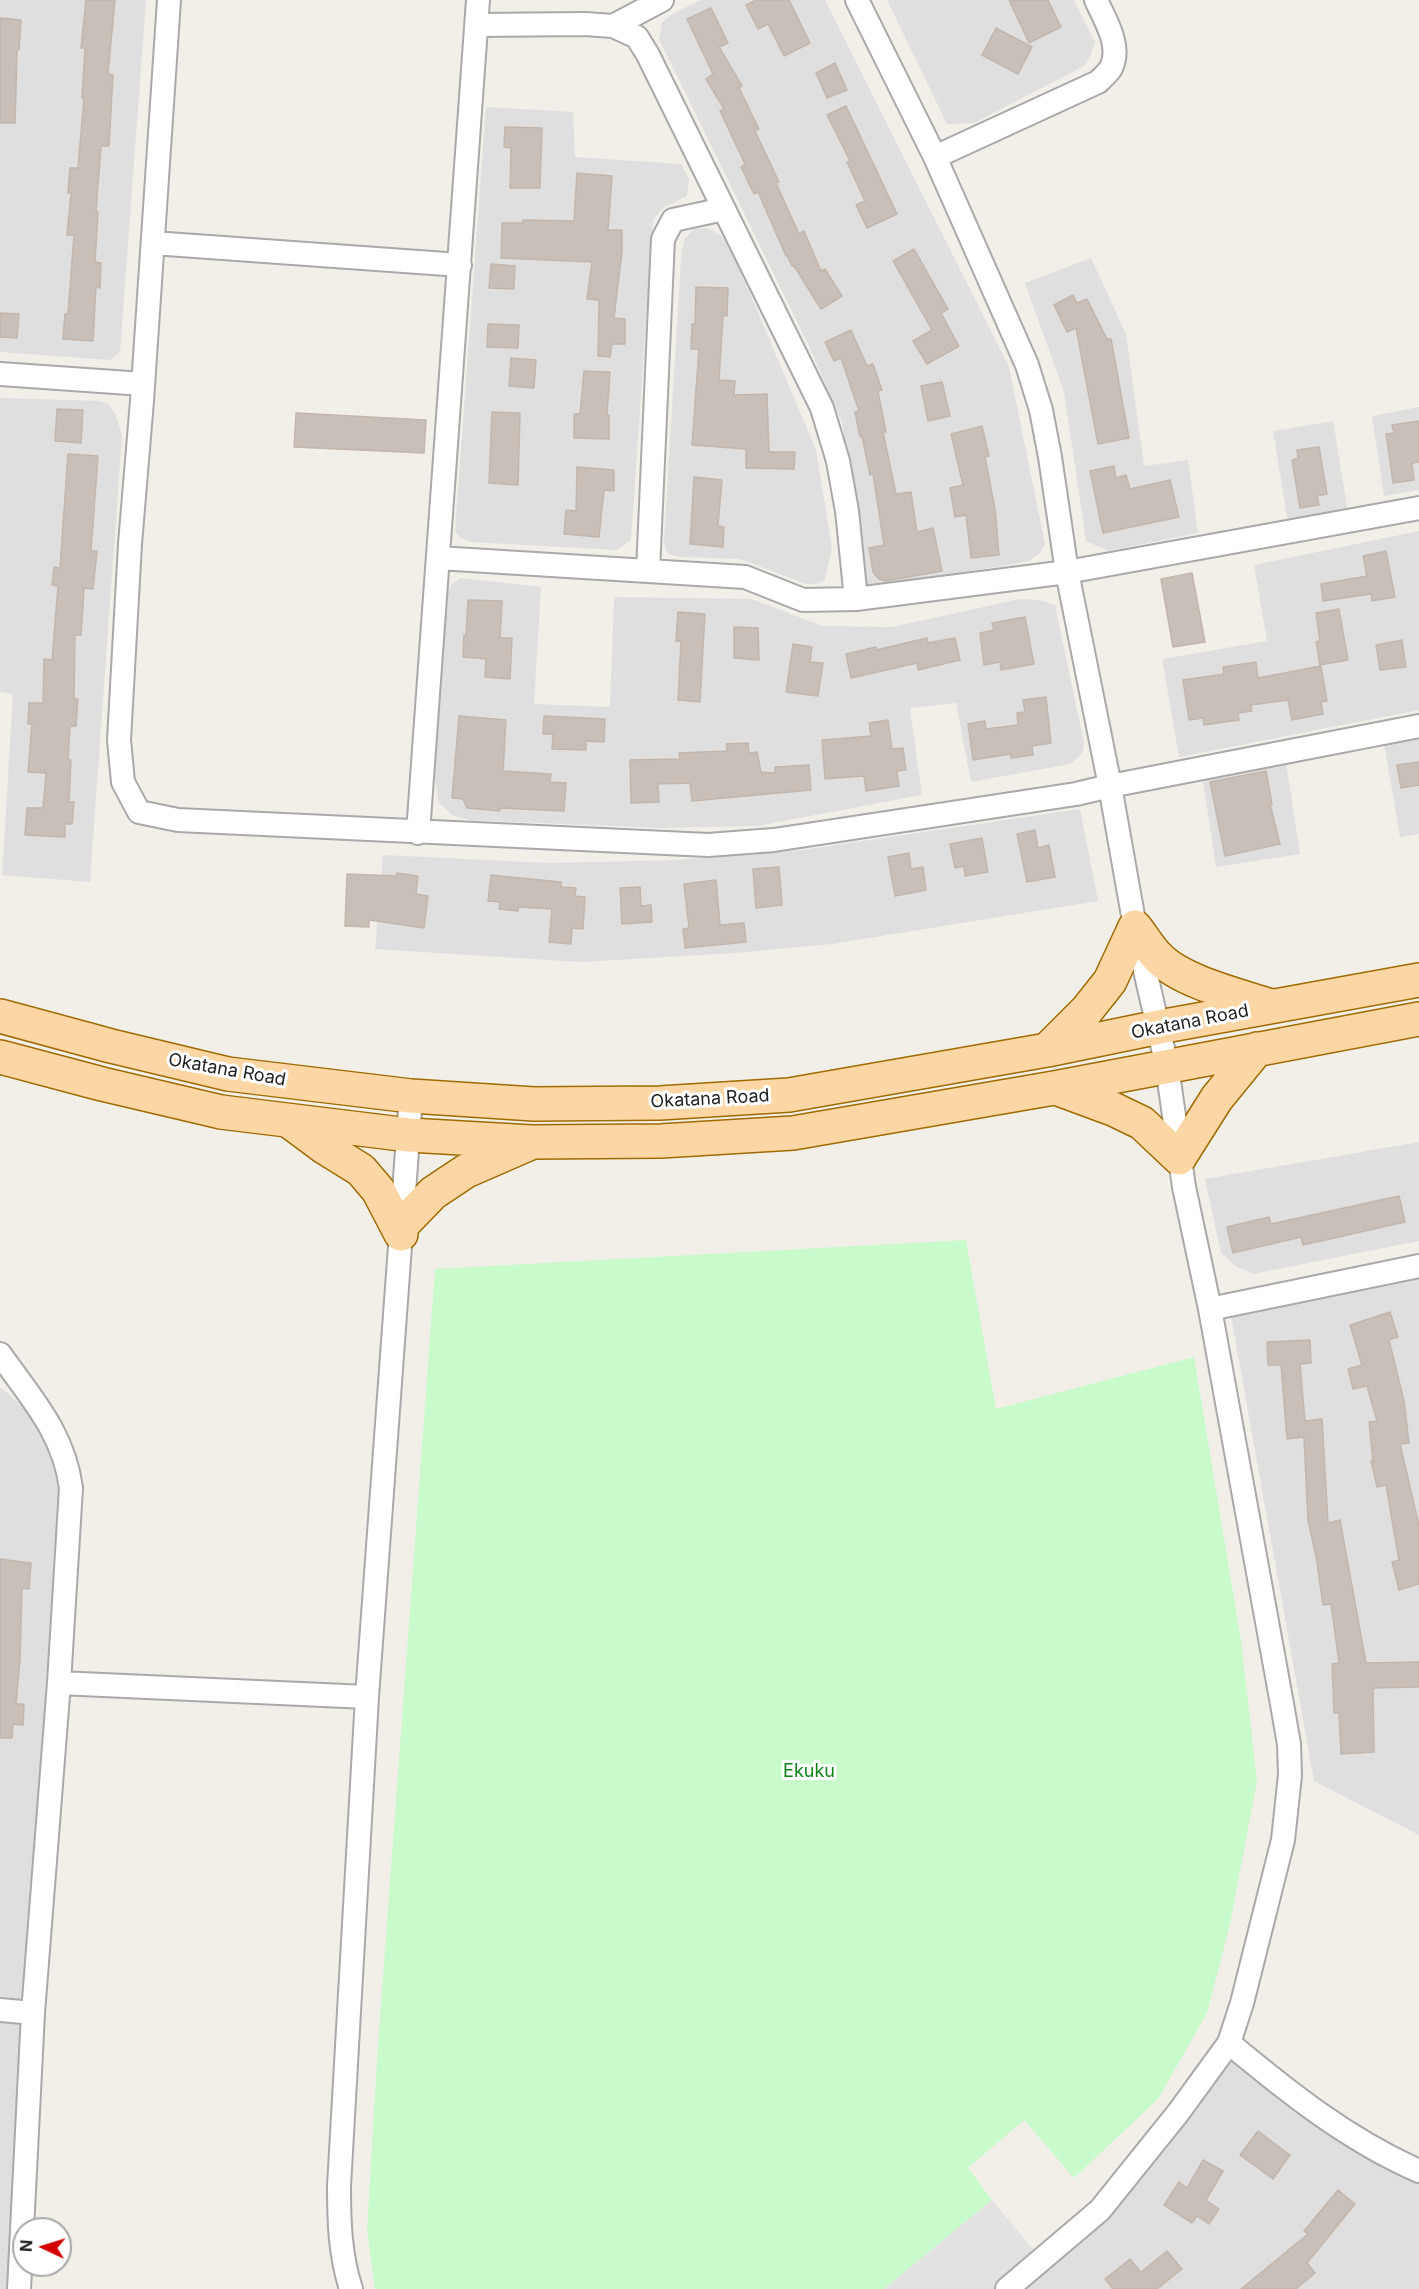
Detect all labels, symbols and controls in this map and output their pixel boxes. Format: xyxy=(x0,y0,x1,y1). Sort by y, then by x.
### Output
street label: Okatana Road xyxy=(1130,1000,1250,1044)
street label: Okatana Road xyxy=(167,1049,287,1091)
street label: Okatana Road xyxy=(650,1085,770,1113)
park label: Ekuku xyxy=(783,1761,835,1783)
north arrow xyxy=(12,2217,72,2277)
text: N xyxy=(16,2239,36,2253)

